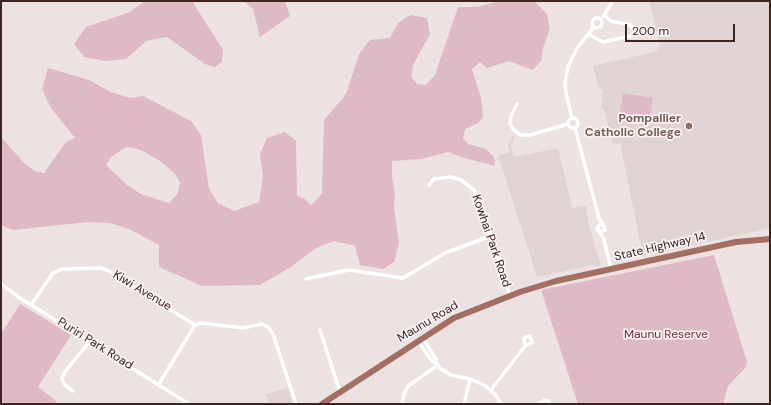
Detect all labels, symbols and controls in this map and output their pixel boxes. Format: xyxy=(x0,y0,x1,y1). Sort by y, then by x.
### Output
scale bar xyxy=(627,16,737,42)
text: 200 m xyxy=(632,23,669,39)
place label: Pompallier Catholic College xyxy=(585,112,681,140)
marker: Pompallier Catholic College xyxy=(684,121,694,131)
street label: Kowhai Park Road xyxy=(468,193,514,289)
street label: State Highway 14 xyxy=(613,229,707,265)
street label: Kiwi Avenue xyxy=(110,268,174,314)
street label: Maunu Road xyxy=(395,298,461,346)
street label: Puriri Park Road xyxy=(55,315,135,373)
park label: Maunu Reserve xyxy=(624,328,708,342)

